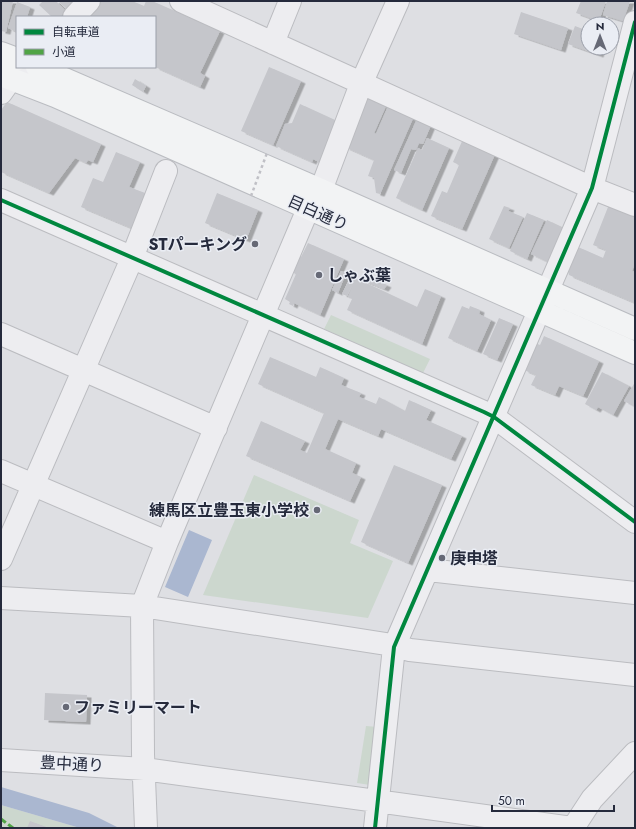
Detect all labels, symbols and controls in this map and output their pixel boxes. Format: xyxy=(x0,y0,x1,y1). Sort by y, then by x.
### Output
legend xyxy=(16,16,156,68)
north arrow xyxy=(580,16,620,56)
text: N xyxy=(596,18,604,34)
text: 自転車道 xyxy=(52,23,100,41)
text: 小道 xyxy=(52,43,76,61)
street label: 目白通り xyxy=(284,189,352,237)
place label: STパーキング xyxy=(149,233,247,256)
marker: STパーキング xyxy=(250,239,260,249)
place label: しゃぶ葉 xyxy=(327,264,391,287)
marker: しゃぶ葉 xyxy=(314,270,324,280)
place label: 練馬区立豊玉東小学校 xyxy=(149,499,309,522)
marker: 練馬区立豊玉東小学校 xyxy=(312,505,322,515)
place label: 庚申塔 xyxy=(450,547,498,570)
marker: 庚申塔 xyxy=(437,553,447,563)
place label: ファミリーマート xyxy=(74,696,202,719)
marker: ファミリーマート xyxy=(61,702,71,712)
street label: 豊中通り xyxy=(39,751,105,777)
scale bar xyxy=(492,787,614,813)
text: 50 m xyxy=(498,792,525,810)

